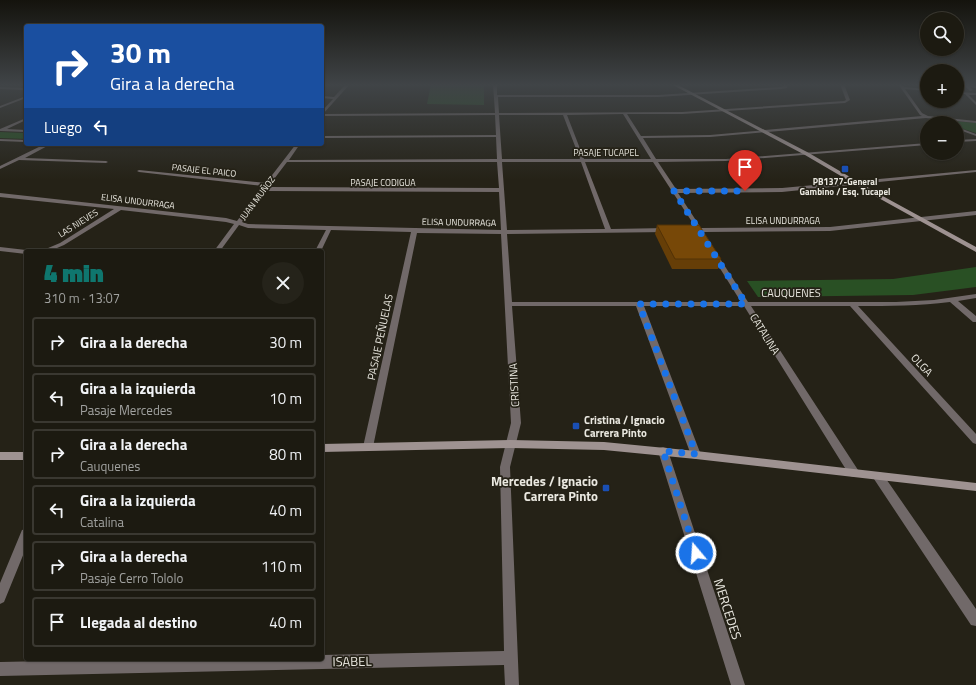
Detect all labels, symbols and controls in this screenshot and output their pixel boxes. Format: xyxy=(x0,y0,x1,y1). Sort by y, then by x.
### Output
map controls xyxy=(920,12,964,160)
button: search xyxy=(920,12,964,56)
text: 30 m xyxy=(110,31,171,74)
icon: right xyxy=(44,40,96,92)
button: + xyxy=(920,64,964,108)
text: Gira a la derecha xyxy=(110,70,235,97)
text: Luego xyxy=(44,116,82,139)
icon: left xyxy=(90,116,112,138)
button: − xyxy=(920,116,964,160)
street label: PASAJE TUCAPEL xyxy=(573,146,639,159)
pin xyxy=(728,150,762,191)
icon: arrive xyxy=(734,156,756,178)
street label: PASAJE EL PAICO xyxy=(171,160,237,180)
marker: PB1377-General Gambino / Esq. Tucapel xyxy=(840,164,850,174)
street label: JUAN MUÑOZ xyxy=(236,173,278,223)
place label: PB1377-General Gambino / Esq. Tucapel xyxy=(800,175,890,198)
street label: PASAJE CODIGUA xyxy=(350,176,416,189)
street label: ELISA UNDURRAGA xyxy=(100,190,176,212)
street label: LAS NIEVES xyxy=(56,206,101,240)
street label: ELISA UNDURRAGA xyxy=(746,214,821,227)
street label: ELISA UNDURRAGA xyxy=(422,215,497,229)
text: 4 min xyxy=(44,255,104,291)
button: close xyxy=(262,262,304,304)
street label: CAUQUENES xyxy=(761,285,821,301)
text: 310 m · 13:07 xyxy=(44,288,120,308)
street label: PASAJE PEÑUELAS xyxy=(363,292,397,382)
street label: CATALINA xyxy=(746,310,784,358)
icon: right xyxy=(46,331,68,353)
text: Gira a la derecha xyxy=(80,331,187,354)
text: 30 m xyxy=(269,331,302,354)
street label: OLGA xyxy=(907,350,937,380)
street label: CRISTINA xyxy=(505,362,523,407)
text: Gira a la izquierda xyxy=(80,377,196,400)
icon: left xyxy=(46,387,68,409)
text: 10 m xyxy=(269,387,302,410)
text: Pasaje Mercedes xyxy=(80,400,172,420)
place label: Cristina / Ignacio Carrera Pinto xyxy=(584,412,665,441)
marker: Cristina / Ignacio Carrera Pinto xyxy=(571,421,581,431)
text: Gira a la derecha xyxy=(80,433,187,456)
icon: right xyxy=(46,443,68,465)
text: 80 m xyxy=(269,443,302,466)
text: Cauquenes xyxy=(80,456,140,476)
place label: Mercedes / Ignacio Carrera Pinto xyxy=(491,471,598,506)
marker: Mercedes / Ignacio Carrera Pinto xyxy=(601,483,611,493)
text: Gira a la izquierda xyxy=(80,489,196,512)
icon: left xyxy=(46,499,68,521)
text: 40 m xyxy=(269,499,302,522)
text: Catalina xyxy=(80,512,124,532)
position arrow xyxy=(675,532,717,574)
text: Gira a la derecha xyxy=(80,545,187,568)
icon: right xyxy=(46,555,68,577)
text: 110 m xyxy=(261,555,302,578)
text: Pasaje Cerro Tololo xyxy=(80,568,183,588)
street label: MERCEDES xyxy=(709,576,747,642)
icon: arrive xyxy=(46,611,68,633)
text: Llegada al destino xyxy=(80,611,197,634)
text: 40 m xyxy=(269,611,302,634)
street label: ISABEL xyxy=(332,651,373,671)

